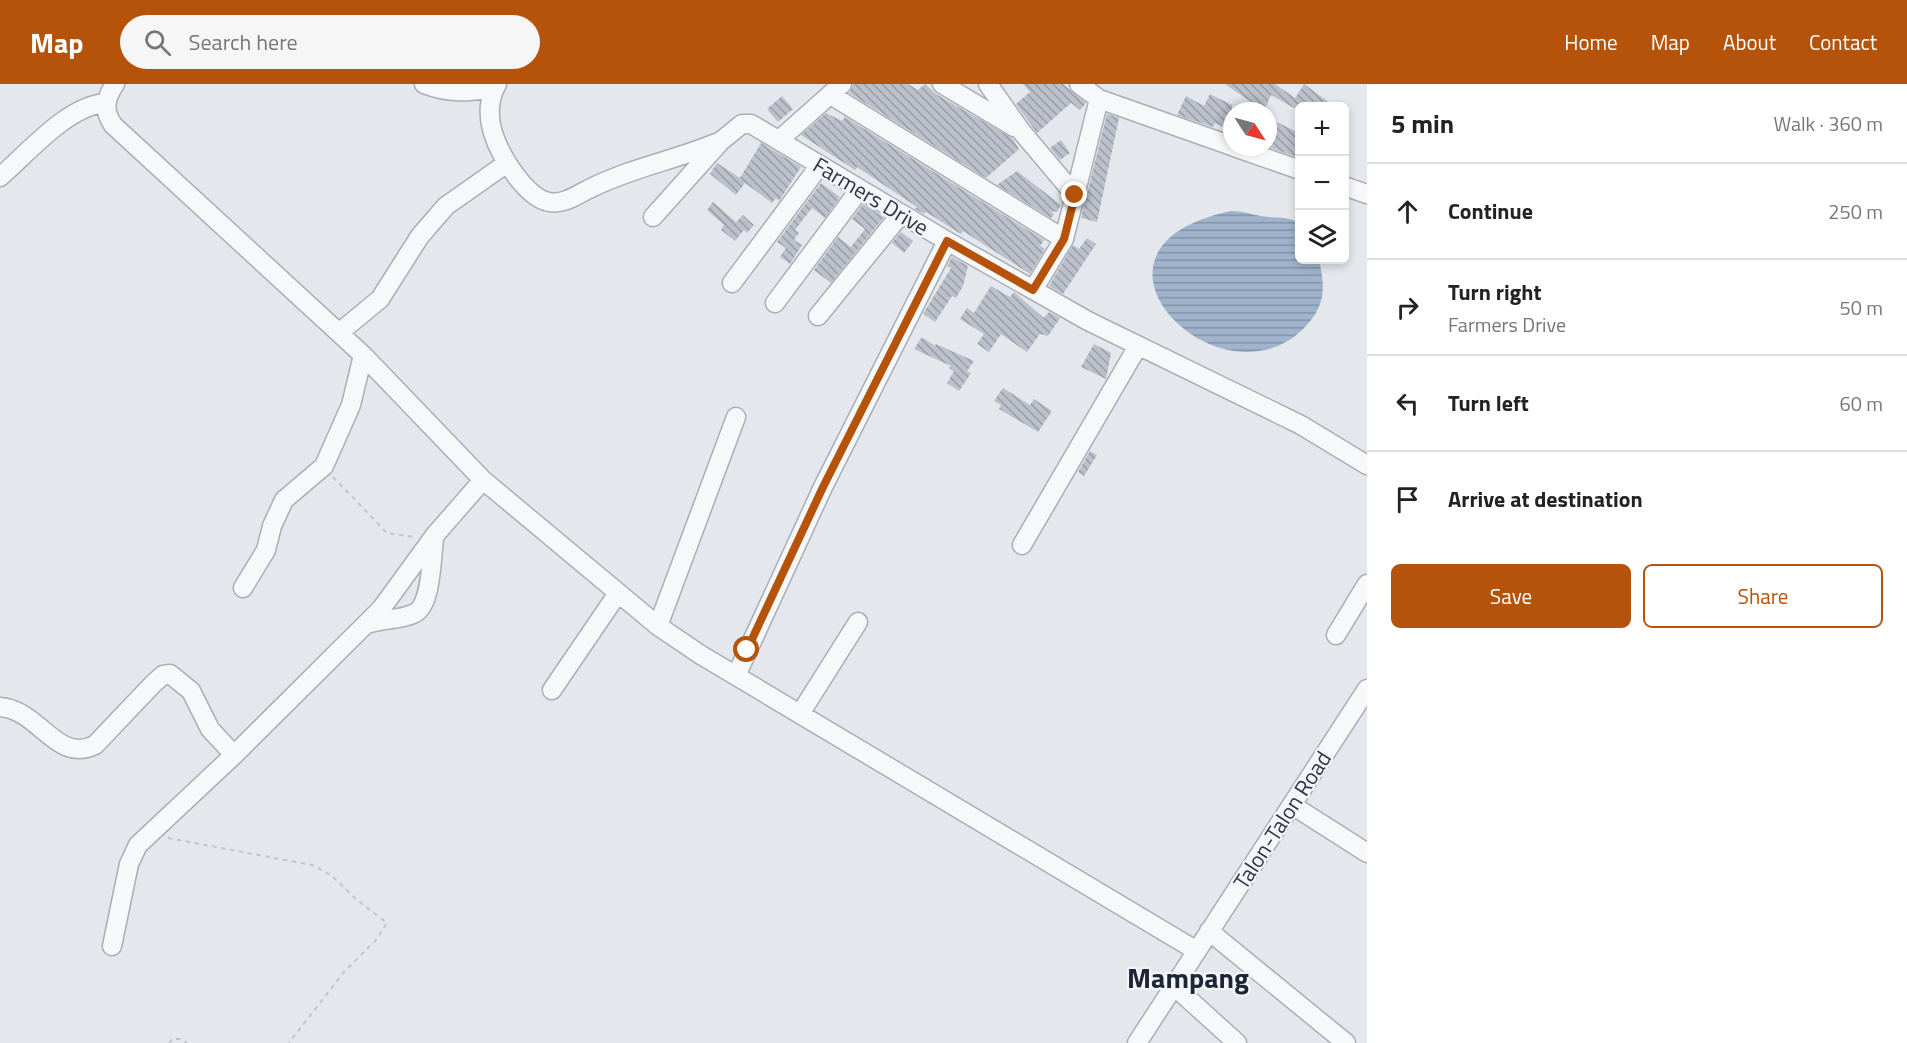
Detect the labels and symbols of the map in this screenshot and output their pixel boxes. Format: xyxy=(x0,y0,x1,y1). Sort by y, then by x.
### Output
north arrow xyxy=(1223,102,1277,156)
street label: Farmers Drive xyxy=(807,148,935,244)
route end xyxy=(1061,181,1087,207)
route start xyxy=(733,636,759,662)
street label: Talon-Talon Road xyxy=(1224,744,1340,896)
district label: Mampang xyxy=(1127,956,1249,999)

